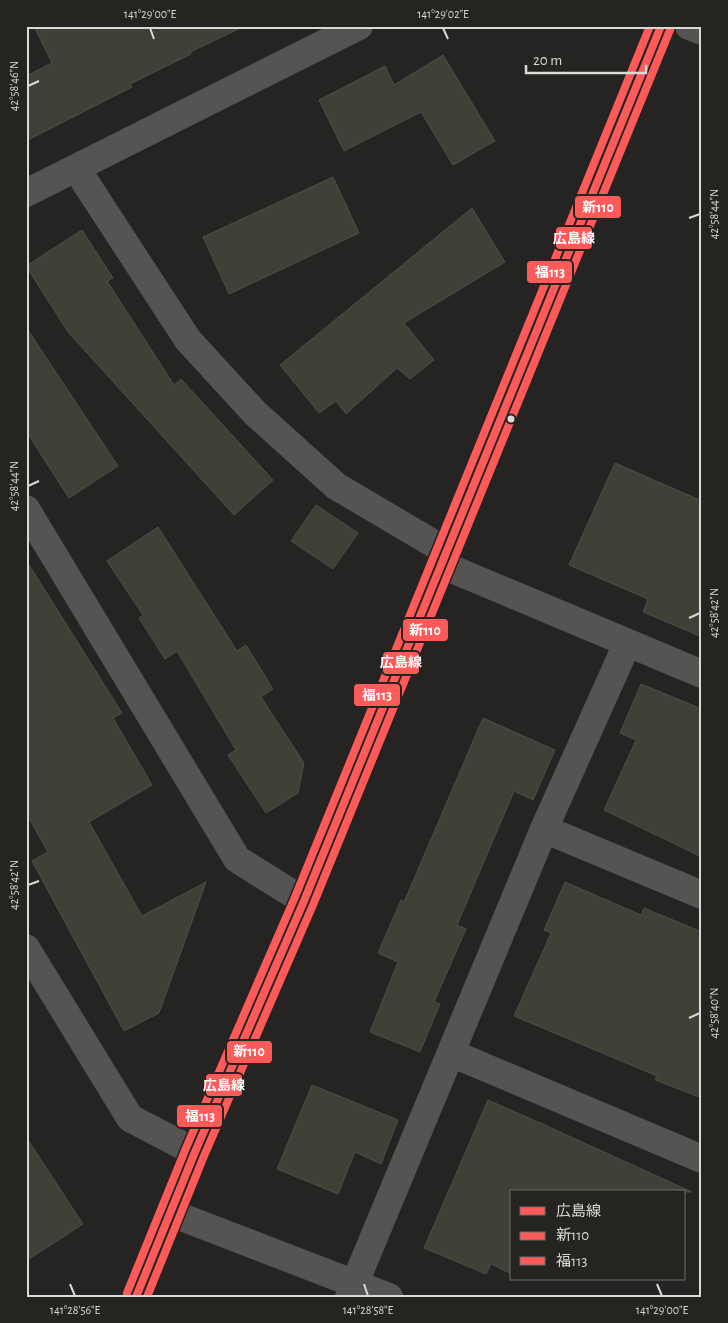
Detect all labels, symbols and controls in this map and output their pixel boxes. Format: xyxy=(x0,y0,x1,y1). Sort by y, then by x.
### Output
text: 141°29'00"E xyxy=(124,8,176,20)
text: 141°29'02"E xyxy=(417,8,469,20)
scale bar xyxy=(526,42,646,74)
text: 20 m xyxy=(533,53,562,68)
text: 42°58'46"N xyxy=(8,61,20,111)
text: 42°58'44"N xyxy=(708,189,720,239)
line badge: 新110 xyxy=(574,195,622,219)
text: 新110 xyxy=(582,200,614,215)
line badge: 広島線 xyxy=(555,226,593,250)
text: 広島線 xyxy=(553,231,595,246)
line badge: 福113 xyxy=(526,260,573,284)
text: 福113 xyxy=(535,265,565,280)
unlabelled marker xyxy=(506,414,516,424)
text: 42°58'44"N xyxy=(8,461,20,511)
text: 42°58'42"N xyxy=(708,588,720,638)
line badge: 新110 xyxy=(402,618,449,642)
text: 新110 xyxy=(409,623,441,638)
line badge: 広島線 xyxy=(382,651,420,675)
text: 広島線 xyxy=(380,655,422,670)
line badge: 福113 xyxy=(353,683,401,707)
text: 福113 xyxy=(362,688,392,703)
text: 42°58'42"N xyxy=(8,860,20,910)
text: 42°58'40"N xyxy=(708,987,720,1039)
line badge: 新110 xyxy=(226,1040,273,1064)
text: 新110 xyxy=(233,1044,265,1059)
line badge: 広島線 xyxy=(205,1073,243,1097)
text: 広島線 xyxy=(203,1078,245,1093)
line badge: 福113 xyxy=(176,1104,223,1128)
text: 福113 xyxy=(185,1109,215,1124)
legend xyxy=(510,1190,686,1280)
text: 広島線 xyxy=(556,1203,601,1219)
text: 新110 xyxy=(556,1227,589,1243)
text: 福113 xyxy=(556,1253,588,1269)
text: 141°28'56"E xyxy=(50,1304,100,1316)
text: 141°28'58"E xyxy=(343,1304,393,1316)
text: 141°29'00"E xyxy=(636,1304,688,1316)

